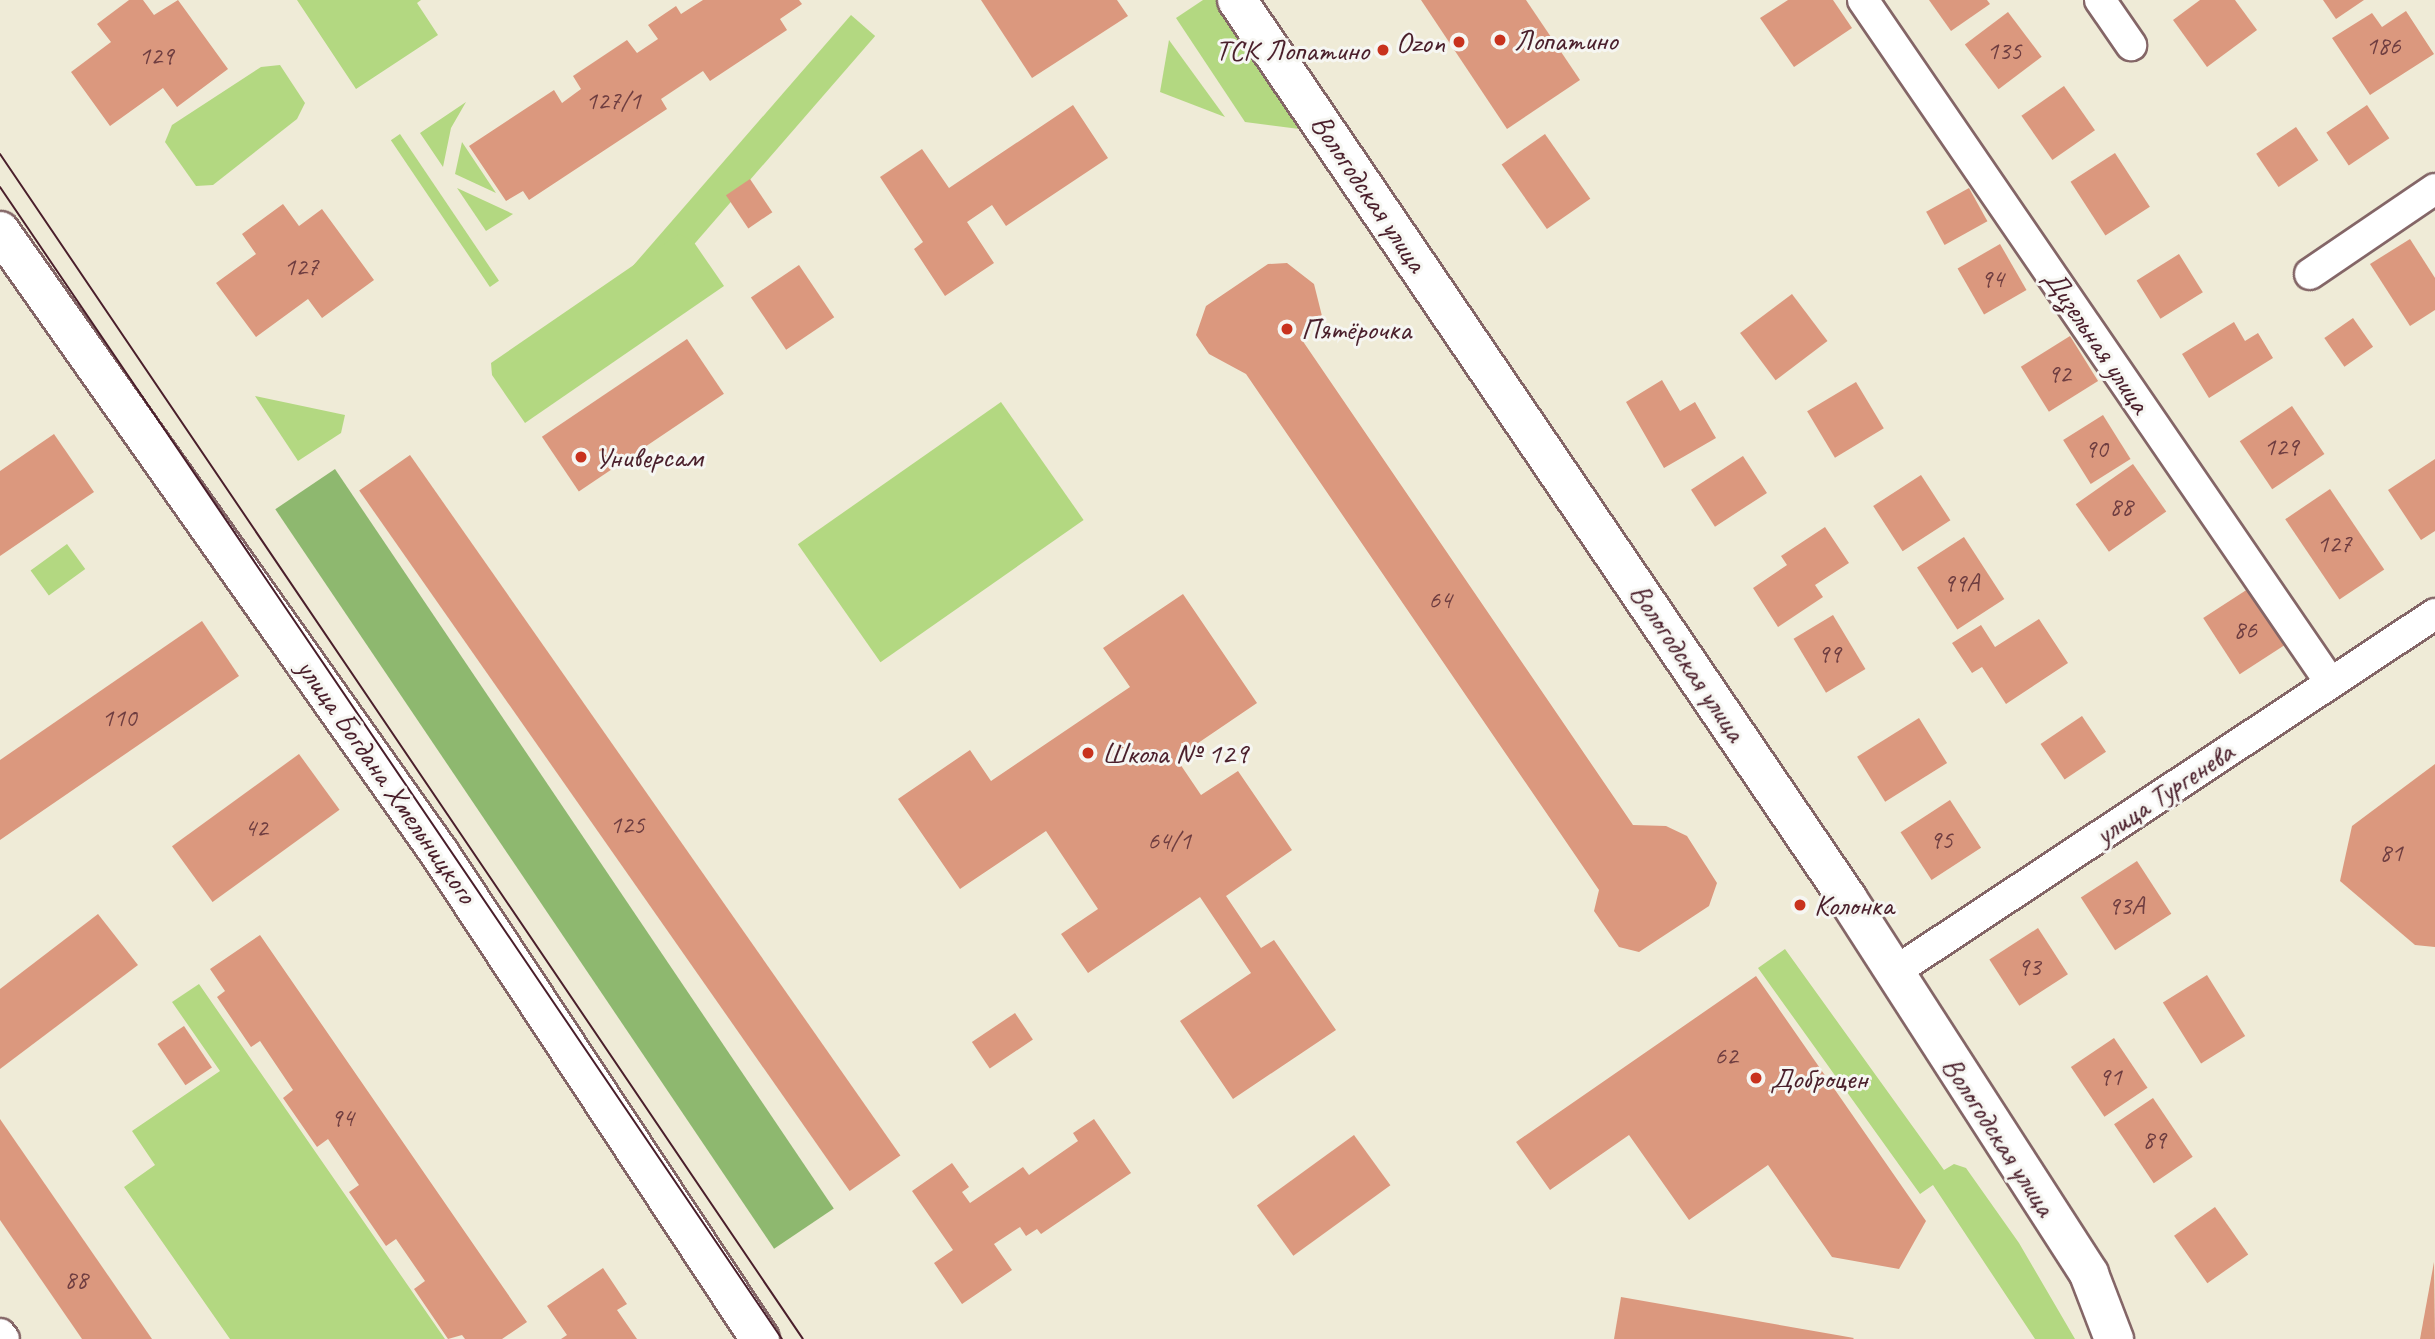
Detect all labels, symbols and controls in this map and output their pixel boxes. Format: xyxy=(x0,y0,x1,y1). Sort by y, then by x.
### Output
place label: Лопатино xyxy=(1514,22,1618,58)
place label: Ozon xyxy=(1396,24,1445,60)
house number: 186 xyxy=(2365,30,2401,62)
place label: ТСК Лопатино xyxy=(1215,32,1369,68)
marker: Лопатино xyxy=(1492,32,1508,48)
marker: Ozon xyxy=(1451,34,1467,50)
house number: 135 xyxy=(1986,35,2022,67)
house number: 129 xyxy=(138,40,174,72)
marker: ТСК Лопатино xyxy=(1375,42,1391,58)
house number: 127/1 xyxy=(585,85,641,117)
street label: Вологодская улица xyxy=(1302,106,1436,280)
house number: 127 xyxy=(283,251,319,283)
street label: Дизельная улица xyxy=(2035,261,2159,421)
house number: 94 xyxy=(1980,263,2004,295)
place label: Пятёрочка xyxy=(1301,311,1411,347)
marker: Пятёрочка xyxy=(1279,321,1295,337)
house number: 92 xyxy=(2047,358,2071,390)
house number: 129 xyxy=(2263,431,2299,463)
house number: 90 xyxy=(2084,433,2108,465)
place label: Универсам xyxy=(595,439,702,475)
marker: Универсам xyxy=(573,449,589,465)
house number: 88 xyxy=(2109,491,2133,523)
house number: 127 xyxy=(2316,528,2352,560)
house number: 99А xyxy=(1943,567,1979,599)
street label: Вологодская улица xyxy=(1621,575,1755,749)
house number: 64 xyxy=(1428,584,1452,616)
house number: 86 xyxy=(2233,614,2257,646)
house number: 99 xyxy=(1817,638,1841,670)
street label: улица Богдана Хмельницкого xyxy=(289,652,485,910)
house number: 110 xyxy=(101,702,137,734)
street label: улица Тургенева xyxy=(2088,733,2240,853)
place label: Школа № 129 xyxy=(1102,735,1248,771)
marker: Школа № 129 xyxy=(1080,745,1096,761)
house number: 125 xyxy=(609,809,645,841)
house number: 42 xyxy=(244,812,268,844)
house number: 95 xyxy=(1929,824,1953,856)
house number: 64/1 xyxy=(1147,825,1191,857)
house number: 81 xyxy=(2379,837,2403,869)
place label: Колонка xyxy=(1814,887,1894,923)
house number: 93А xyxy=(2108,890,2144,922)
marker: Колонка xyxy=(1792,897,1808,913)
house number: 93 xyxy=(2017,951,2041,983)
house number: 62 xyxy=(1714,1040,1738,1072)
street label: Вологодская улица xyxy=(1934,1049,2064,1223)
place label: Доброцен xyxy=(1770,1060,1868,1096)
house number: 91 xyxy=(2098,1061,2122,1093)
marker: Доброцен xyxy=(1748,1070,1764,1086)
house number: 94 xyxy=(330,1102,354,1134)
house number: 89 xyxy=(2142,1124,2166,1156)
house number: 88 xyxy=(64,1264,88,1296)

